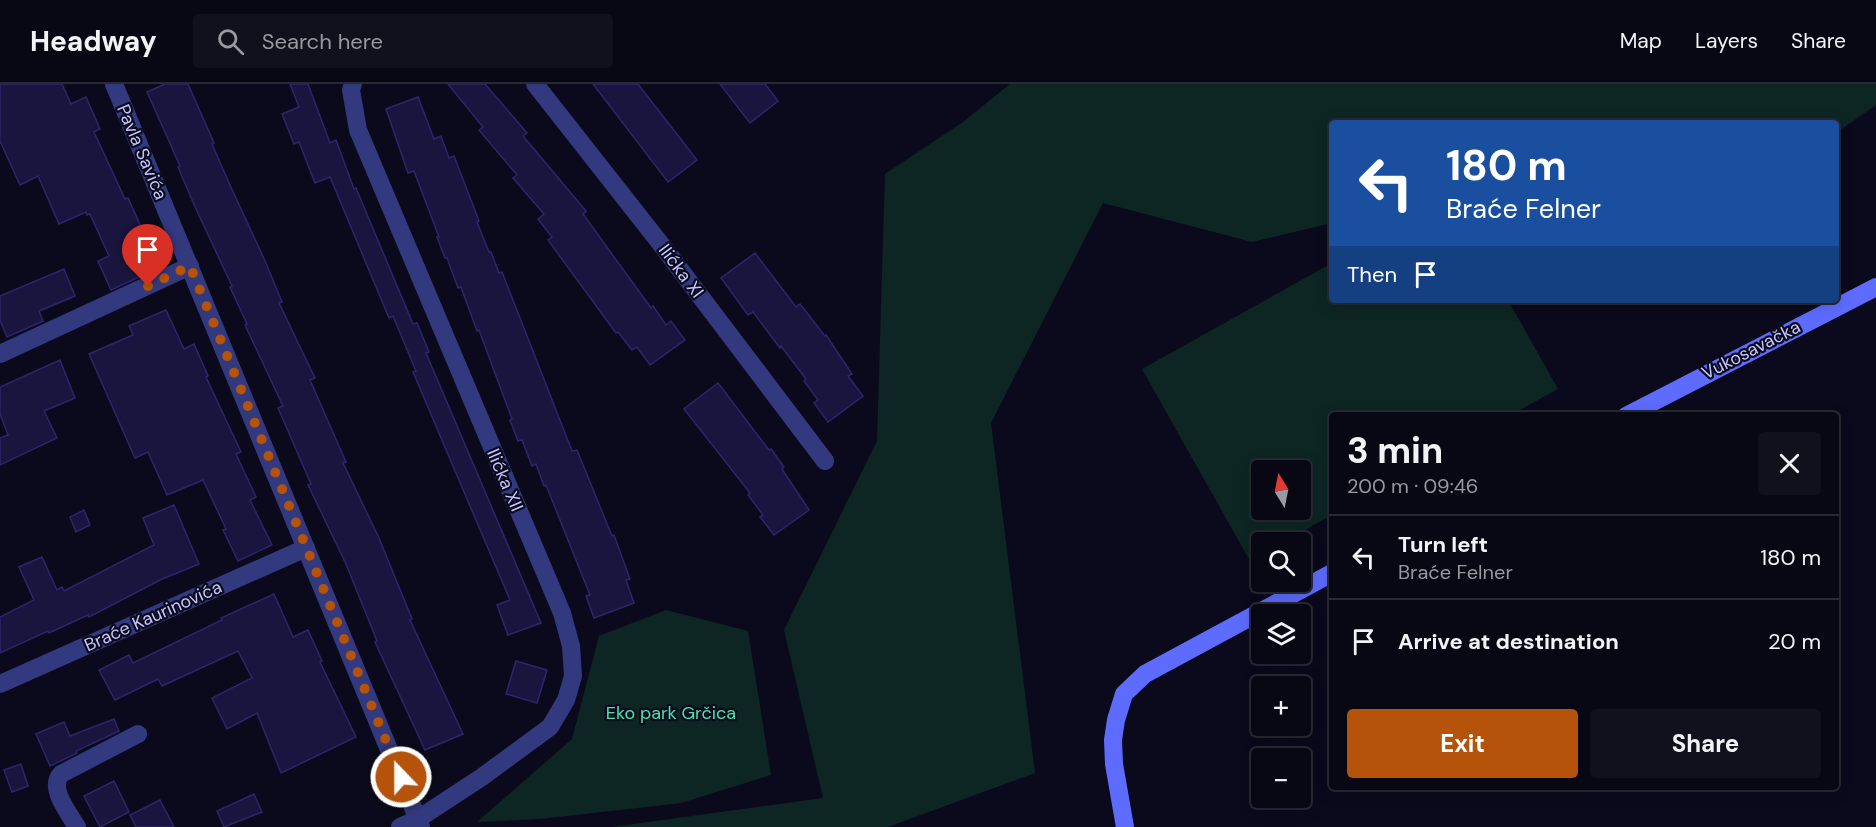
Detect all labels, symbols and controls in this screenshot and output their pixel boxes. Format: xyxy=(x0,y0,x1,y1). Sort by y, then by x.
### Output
search box xyxy=(193,14,613,68)
text: Headway xyxy=(30,23,157,60)
icon: search xyxy=(214,25,247,58)
text: Search here xyxy=(262,27,383,56)
text: Map xyxy=(1620,27,1662,55)
text: Layers xyxy=(1695,27,1758,55)
text: Share xyxy=(1791,27,1846,55)
street label: Pavla Savića xyxy=(111,101,173,203)
text: 180 m xyxy=(1446,138,1567,193)
icon: left xyxy=(1347,144,1425,222)
text: Braće Felner xyxy=(1446,191,1601,226)
pin xyxy=(122,224,173,286)
icon: arrive xyxy=(131,233,164,266)
street label: Ilićka XI xyxy=(653,239,709,303)
icon: arrive xyxy=(1409,258,1442,291)
text: Then xyxy=(1347,260,1397,289)
street label: Vukosavačka xyxy=(1698,315,1804,385)
text: 3 min xyxy=(1347,427,1443,474)
button: close xyxy=(1758,432,1821,495)
street label: Ilićka XII xyxy=(481,445,529,515)
north arrow xyxy=(1251,460,1311,520)
map controls xyxy=(1251,460,1311,808)
text: 200 m · 09:46 xyxy=(1347,473,1478,499)
text: Turn left xyxy=(1398,530,1488,559)
button: search xyxy=(1251,532,1311,592)
icon: left xyxy=(1347,541,1380,574)
text: 180 m xyxy=(1760,543,1821,572)
text: Braće Felner xyxy=(1398,559,1513,585)
street label: Braće Kaurinovića xyxy=(80,575,226,657)
button: layers xyxy=(1251,604,1311,664)
icon: arrive xyxy=(1347,625,1380,658)
text: Arrive at destination xyxy=(1398,627,1619,656)
text: 20 m xyxy=(1768,627,1821,656)
button: + xyxy=(1251,676,1311,736)
park label: Eko park Grčica xyxy=(606,701,736,725)
button: Exit xyxy=(1347,709,1578,778)
button: Share xyxy=(1590,709,1821,778)
position arrow xyxy=(369,745,433,809)
button: − xyxy=(1251,748,1311,808)

